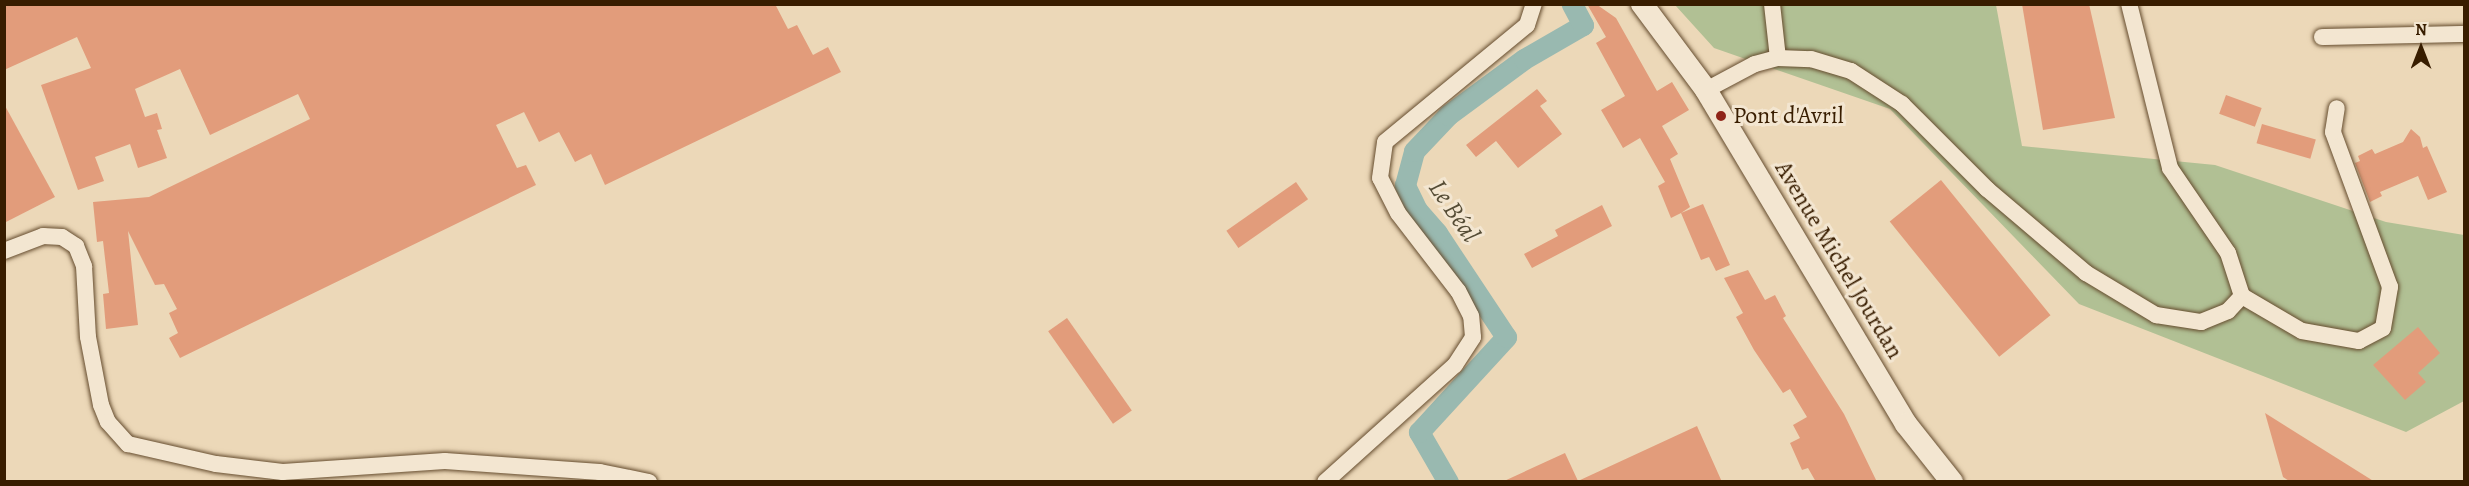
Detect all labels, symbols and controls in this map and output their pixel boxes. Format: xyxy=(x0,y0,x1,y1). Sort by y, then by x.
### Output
north arrow xyxy=(2391,18,2451,78)
text: N xyxy=(2415,19,2427,41)
place label: Pont d'Avril xyxy=(1733,102,1844,130)
marker: Pont d'Avril xyxy=(1714,109,1728,123)
street label: Avenue Michel Jourdan xyxy=(1769,156,1909,364)
water label: Le Béal xyxy=(1422,174,1486,248)

